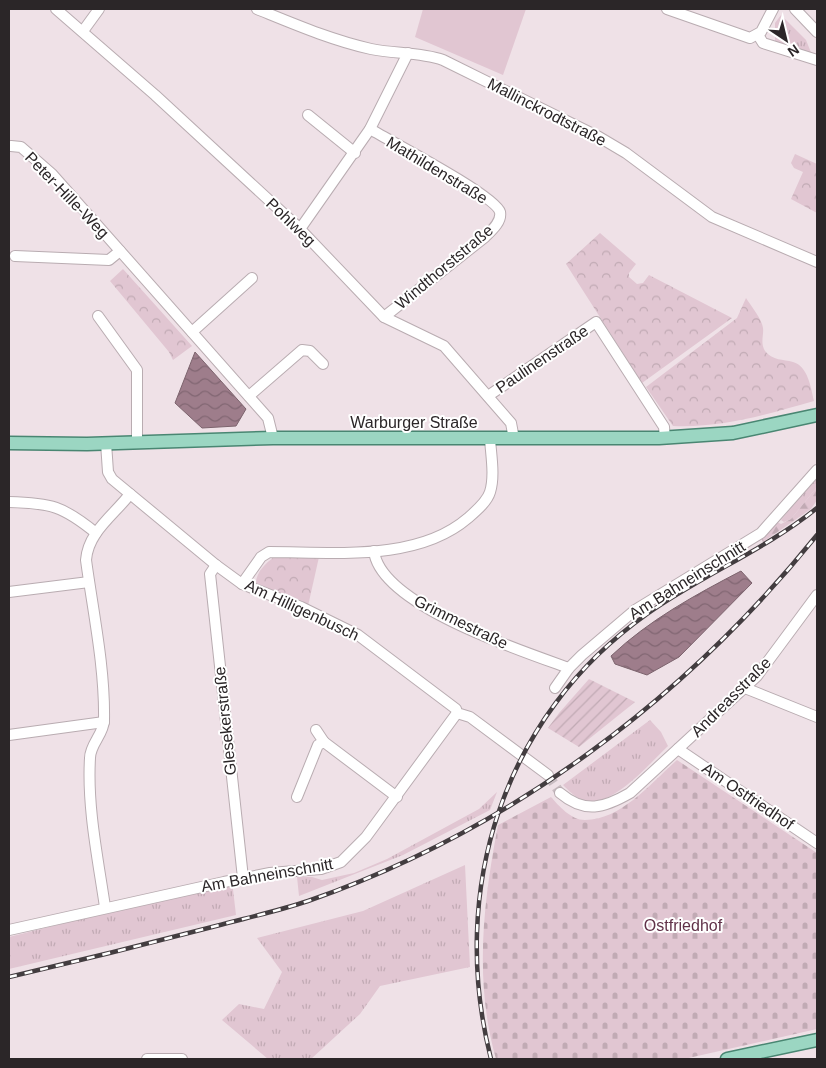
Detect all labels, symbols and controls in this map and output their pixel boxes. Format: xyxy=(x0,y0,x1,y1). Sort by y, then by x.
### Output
north arrow xyxy=(761,15,811,65)
text: N xyxy=(785,41,802,60)
street label: Mallinckrodtstraße xyxy=(485,75,609,149)
street label: Mathildenstraße xyxy=(383,133,491,207)
street label: Peter-Hille-Weg xyxy=(22,149,112,241)
street label: Pohlweg xyxy=(263,195,319,249)
street label: Windthorststraße xyxy=(392,221,496,313)
street label: Paulinenstraße xyxy=(493,322,591,396)
street label: Warburger Straße xyxy=(350,414,478,431)
street label: Am Bahneinschnitt xyxy=(626,537,749,623)
street label: Am Hilligenbusch xyxy=(242,576,362,644)
street label: Grimmestraße xyxy=(411,592,511,652)
street label: Andreasstraße xyxy=(688,654,774,740)
street label: Glesekerstraße xyxy=(211,666,239,776)
street label: Am Ostfriedhof xyxy=(699,759,797,833)
street label: Am Bahneinschnitt xyxy=(200,855,335,895)
park label: Ostfriedhof xyxy=(644,917,723,934)

